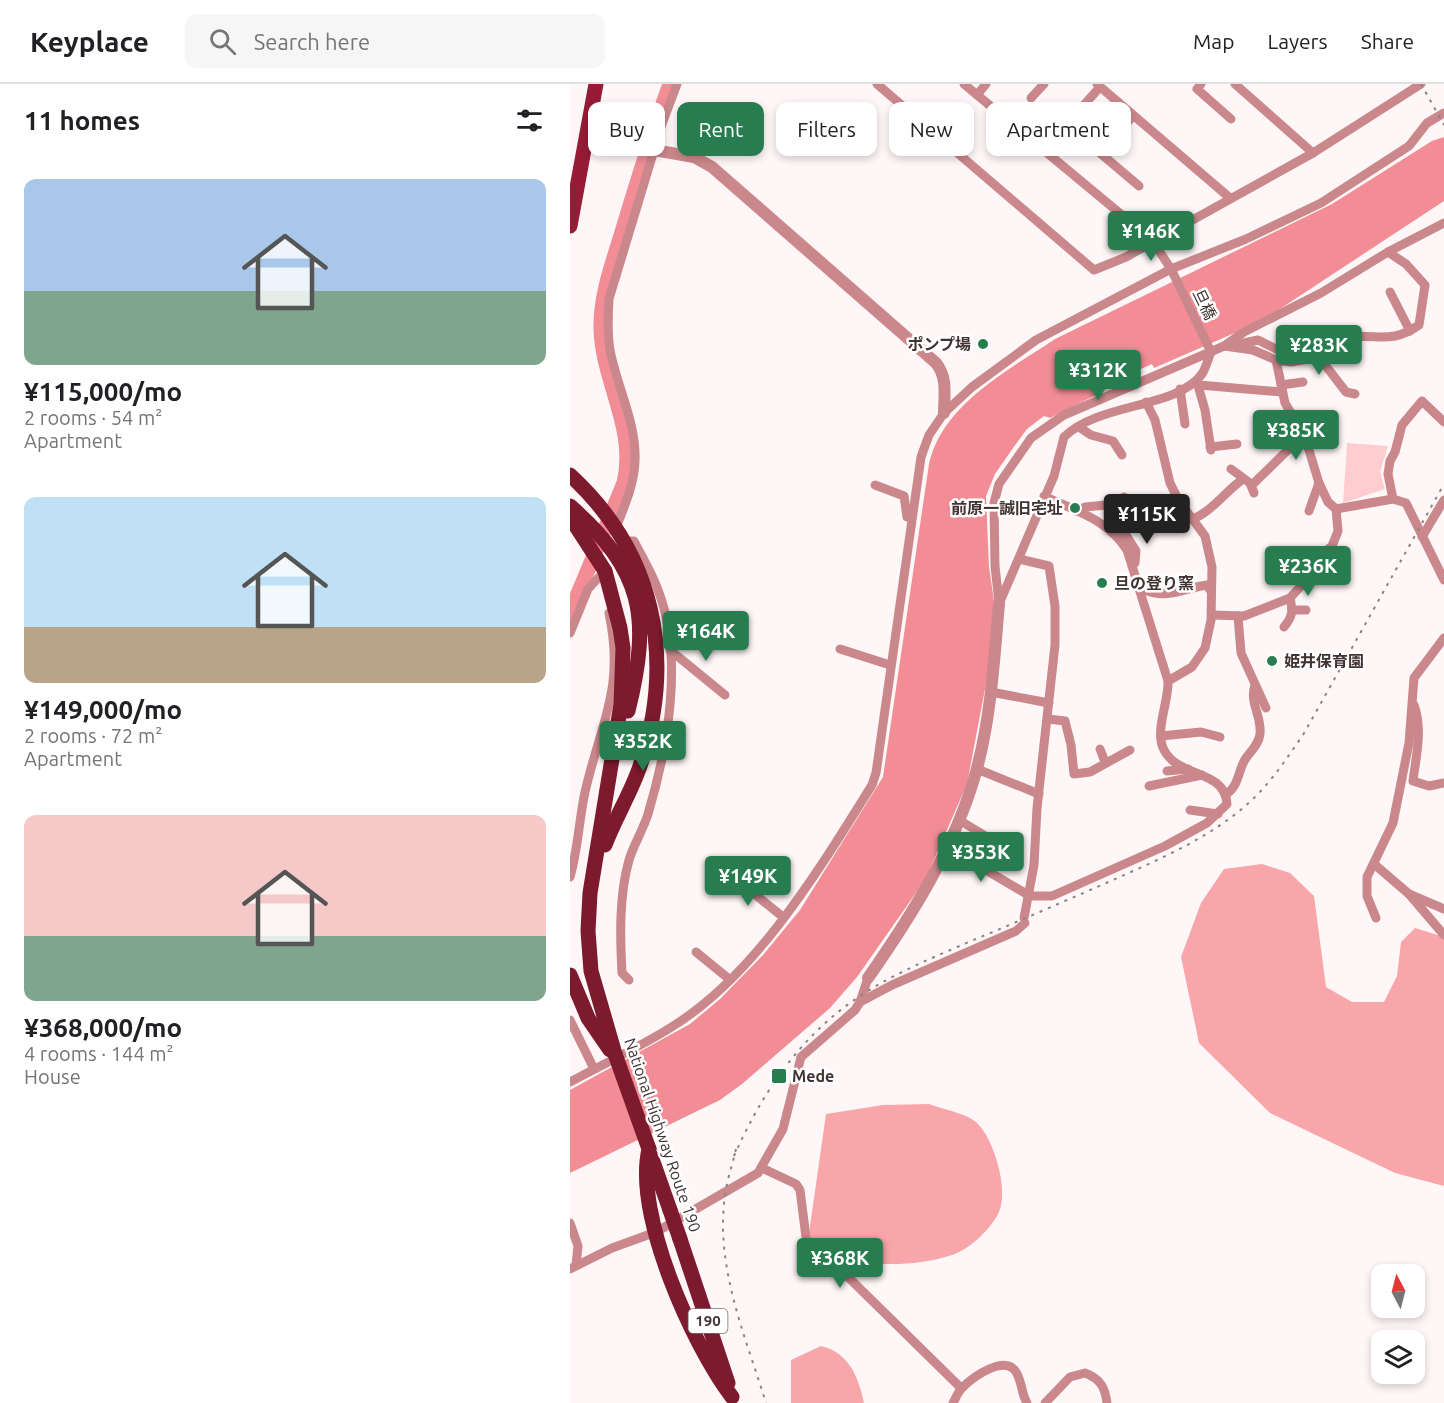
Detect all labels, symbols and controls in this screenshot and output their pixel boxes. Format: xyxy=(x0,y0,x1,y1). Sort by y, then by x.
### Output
search box xyxy=(185,14,605,68)
icon: search xyxy=(206,25,239,58)
text: Keyplace xyxy=(30,26,149,57)
text: Search here xyxy=(254,29,370,54)
text: Map xyxy=(1193,29,1234,53)
text: Layers xyxy=(1267,29,1328,53)
text: Share xyxy=(1361,29,1414,53)
chip: Buy xyxy=(588,102,665,156)
chip: Rent xyxy=(677,102,764,156)
chip: Filters xyxy=(776,102,877,156)
chip: New xyxy=(889,102,974,156)
chip: Apartment xyxy=(986,102,1131,156)
icon: filters xyxy=(513,104,546,137)
text: 11 homes xyxy=(24,106,140,135)
pin: ¥146K xyxy=(1109,211,1193,262)
icon: home xyxy=(231,218,339,326)
text: ¥146K xyxy=(1122,219,1180,242)
street label: 旦橋 xyxy=(1190,286,1220,322)
pin: ¥283K xyxy=(1277,325,1361,376)
text: ¥283K xyxy=(1290,333,1348,356)
place label: ポンプ場 xyxy=(907,335,971,353)
marker: ポンプ場 xyxy=(976,337,990,351)
pin: ¥312K xyxy=(1056,350,1140,401)
text: ¥312K xyxy=(1069,358,1127,381)
text: ¥115,000/mo xyxy=(24,377,182,406)
text: 2 rooms · 54 m² xyxy=(24,406,162,429)
pin: ¥385K xyxy=(1254,410,1338,461)
text: ¥385K xyxy=(1267,418,1325,441)
text: Apartment xyxy=(24,429,122,452)
pin: ¥115K xyxy=(1105,494,1189,545)
place label: 前原一誠旧宅址 xyxy=(951,499,1063,517)
marker: 前原一誠旧宅址 xyxy=(1068,501,1082,515)
text: ¥115K xyxy=(1118,502,1176,525)
icon: home xyxy=(231,536,339,644)
pin: ¥236K xyxy=(1266,546,1350,597)
text: ¥236K xyxy=(1279,554,1337,577)
place label: 旦の登り窯 xyxy=(1114,574,1194,592)
marker: 旦の登り窯 xyxy=(1095,576,1109,590)
pin: ¥164K xyxy=(664,611,748,662)
text: ¥164K xyxy=(677,619,735,642)
place label: 姫井保育園 xyxy=(1284,652,1364,670)
marker: 姫井保育園 xyxy=(1265,654,1279,668)
text: ¥149,000/mo xyxy=(24,695,182,724)
pin: ¥352K xyxy=(601,721,685,772)
text: 2 rooms · 72 m² xyxy=(24,724,162,747)
text: ¥352K xyxy=(614,729,672,752)
text: Apartment xyxy=(24,747,122,770)
pin: ¥353K xyxy=(939,832,1023,883)
text: ¥353K xyxy=(952,840,1010,863)
icon: home xyxy=(231,854,339,962)
pin: ¥149K xyxy=(706,856,790,907)
text: ¥149K xyxy=(719,864,777,887)
text: ¥368,000/mo xyxy=(24,1013,182,1042)
street label: National Highway Route 190 xyxy=(621,1036,705,1234)
text: 4 rooms · 144 m² xyxy=(24,1042,174,1065)
text: House xyxy=(24,1065,81,1088)
marker: Mede xyxy=(770,1067,788,1085)
place label: Mede xyxy=(792,1067,834,1085)
pin: ¥368K xyxy=(798,1238,882,1289)
text: ¥368K xyxy=(811,1246,869,1269)
north arrow xyxy=(1371,1264,1425,1318)
map controls xyxy=(1371,1264,1425,1384)
road number: 190 xyxy=(688,1309,728,1333)
button: layers xyxy=(1371,1330,1425,1384)

